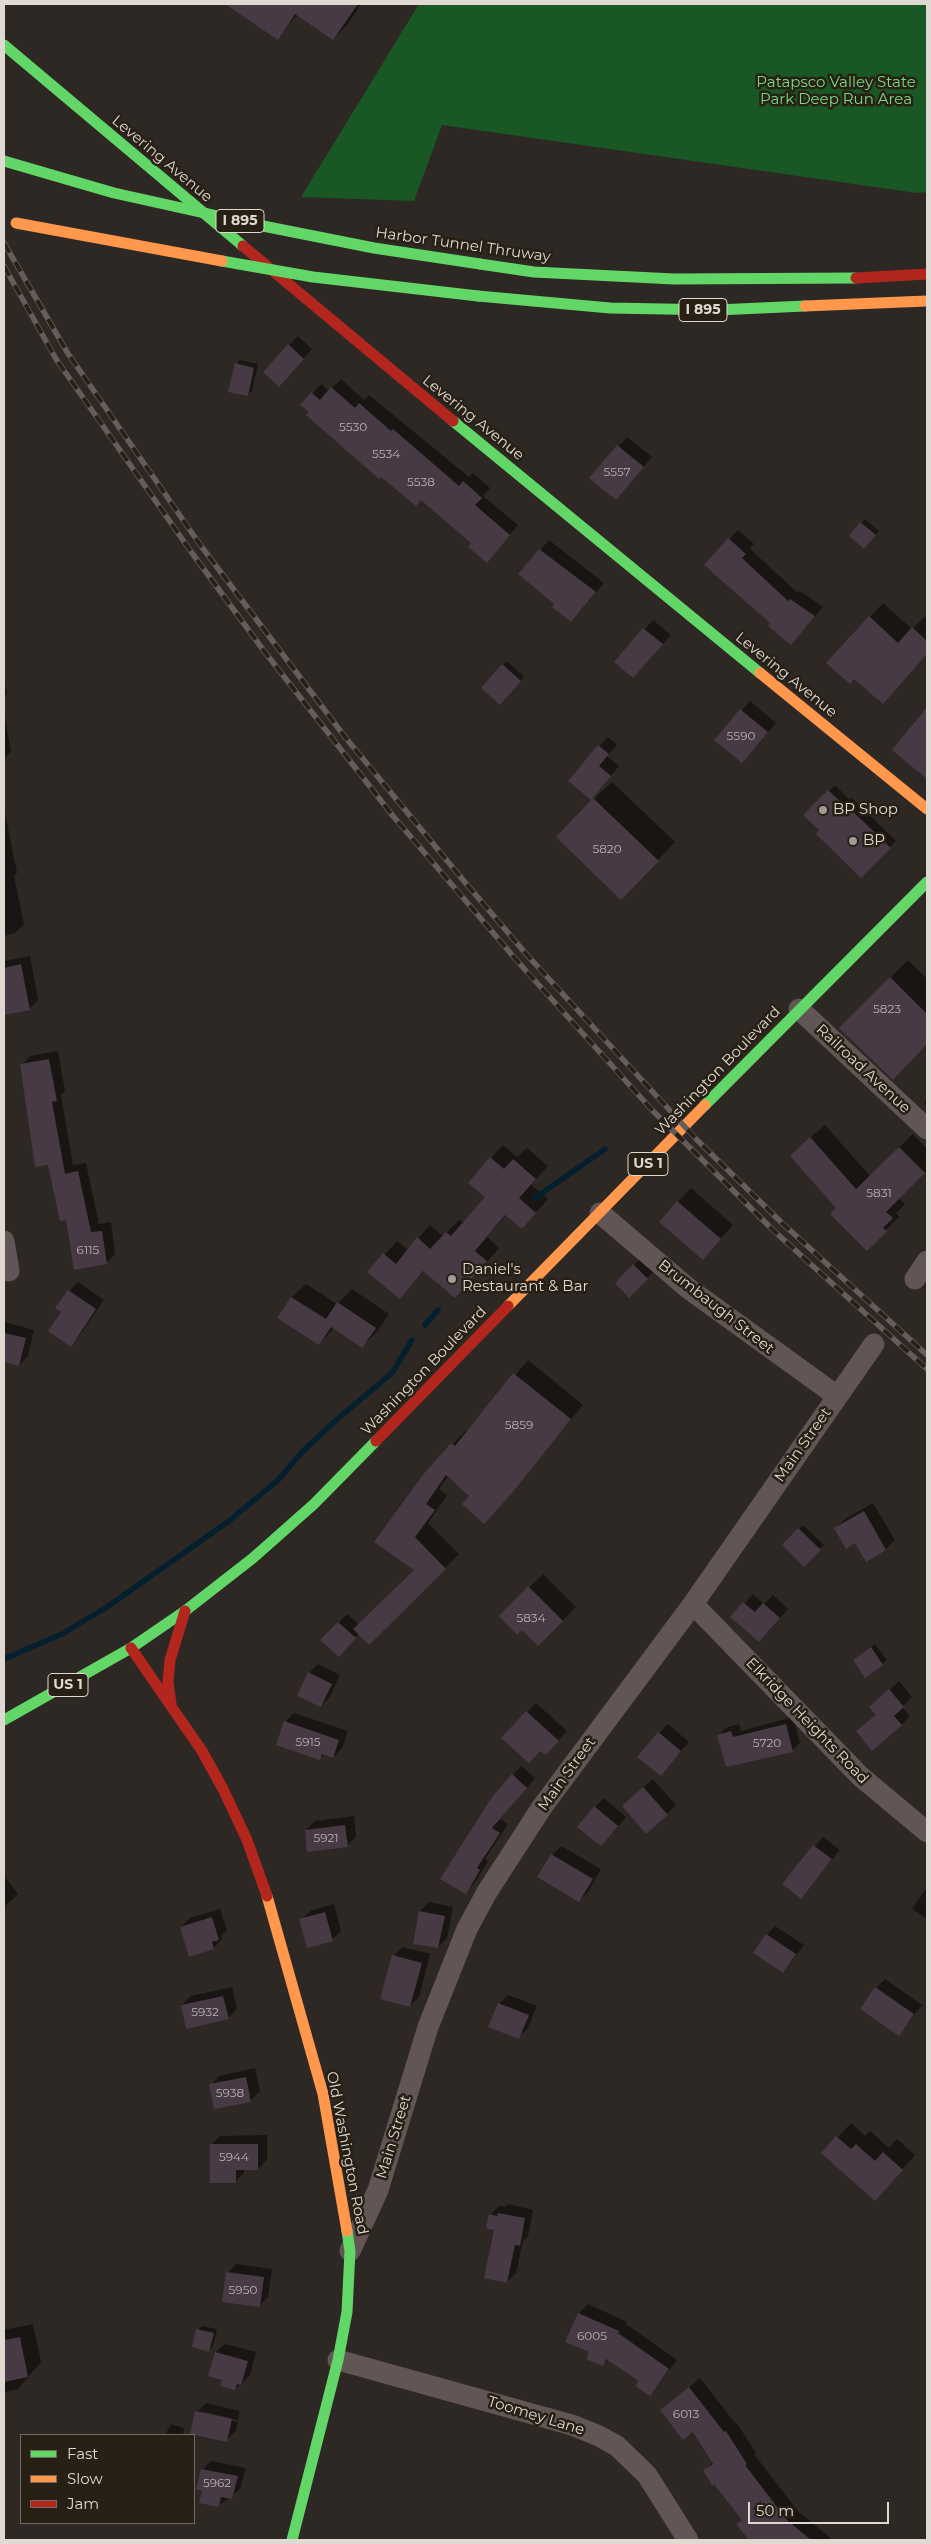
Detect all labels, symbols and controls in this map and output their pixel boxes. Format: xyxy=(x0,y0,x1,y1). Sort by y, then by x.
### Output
park label: Patapsco Valley State Park Deep Run Area xyxy=(756,74,916,109)
street label: Levering Avenue xyxy=(108,112,216,206)
road number: I 895 xyxy=(216,210,264,232)
street label: Harbor Tunnel Thruway xyxy=(374,224,552,266)
road number: I 895 xyxy=(679,298,727,322)
street label: Levering Avenue xyxy=(419,372,527,464)
house number: 5530 xyxy=(339,420,367,434)
house number: 5534 xyxy=(372,447,400,461)
house number: 5557 xyxy=(603,465,631,479)
house number: 5538 xyxy=(407,475,435,489)
street label: Levering Avenue xyxy=(732,629,840,721)
house number: 5590 xyxy=(727,729,755,743)
place label: BP Shop xyxy=(833,801,898,819)
marker: BP Shop xyxy=(817,804,829,816)
place label: BP xyxy=(863,832,885,850)
marker: BP xyxy=(847,835,859,847)
house number: 5820 xyxy=(592,842,622,856)
house number: 5823 xyxy=(873,1002,901,1016)
street label: Washington Boulevard xyxy=(652,1003,784,1139)
street label: Railroad Avenue xyxy=(812,1021,914,1117)
road number: US 1 xyxy=(628,1152,668,1176)
house number: 5831 xyxy=(866,1186,892,1200)
house number: 6115 xyxy=(77,1243,99,1257)
street label: Brumbaugh Street xyxy=(654,1256,778,1358)
place label: Daniel's Restaurant & Bar xyxy=(462,1261,588,1296)
marker: Daniel's Restaurant & Bar xyxy=(446,1273,458,1285)
street label: Washington Boulevard xyxy=(358,1303,490,1439)
street label: Main Street xyxy=(771,1404,835,1486)
house number: 5859 xyxy=(505,1418,533,1432)
house number: 5834 xyxy=(516,1611,546,1625)
street label: Elkridge Heights Road xyxy=(742,1654,872,1788)
road number: US 1 xyxy=(48,1674,88,1696)
street label: Main Street xyxy=(534,1734,600,1814)
house number: 5915 xyxy=(295,1735,321,1749)
house number: 5720 xyxy=(753,1736,781,1750)
house number: 5921 xyxy=(313,1831,339,1845)
house number: 5932 xyxy=(191,2005,219,2019)
street label: Old Washington Road xyxy=(322,2070,372,2236)
house number: 5938 xyxy=(216,2086,244,2100)
street label: Main Street xyxy=(373,2093,415,2181)
house number: 5944 xyxy=(219,2150,249,2164)
house number: 5950 xyxy=(229,2283,257,2297)
house number: 6005 xyxy=(577,2329,607,2343)
street label: Toomey Lane xyxy=(485,2393,587,2439)
house number: 6013 xyxy=(673,2407,699,2421)
legend xyxy=(20,2434,195,2524)
text: Fast xyxy=(67,2444,98,2463)
text: Slow xyxy=(67,2469,103,2488)
house number: 5962 xyxy=(203,2476,231,2490)
scale bar xyxy=(751,2492,892,2524)
text: Jam xyxy=(67,2494,99,2513)
text: 50 m xyxy=(756,2501,794,2520)

